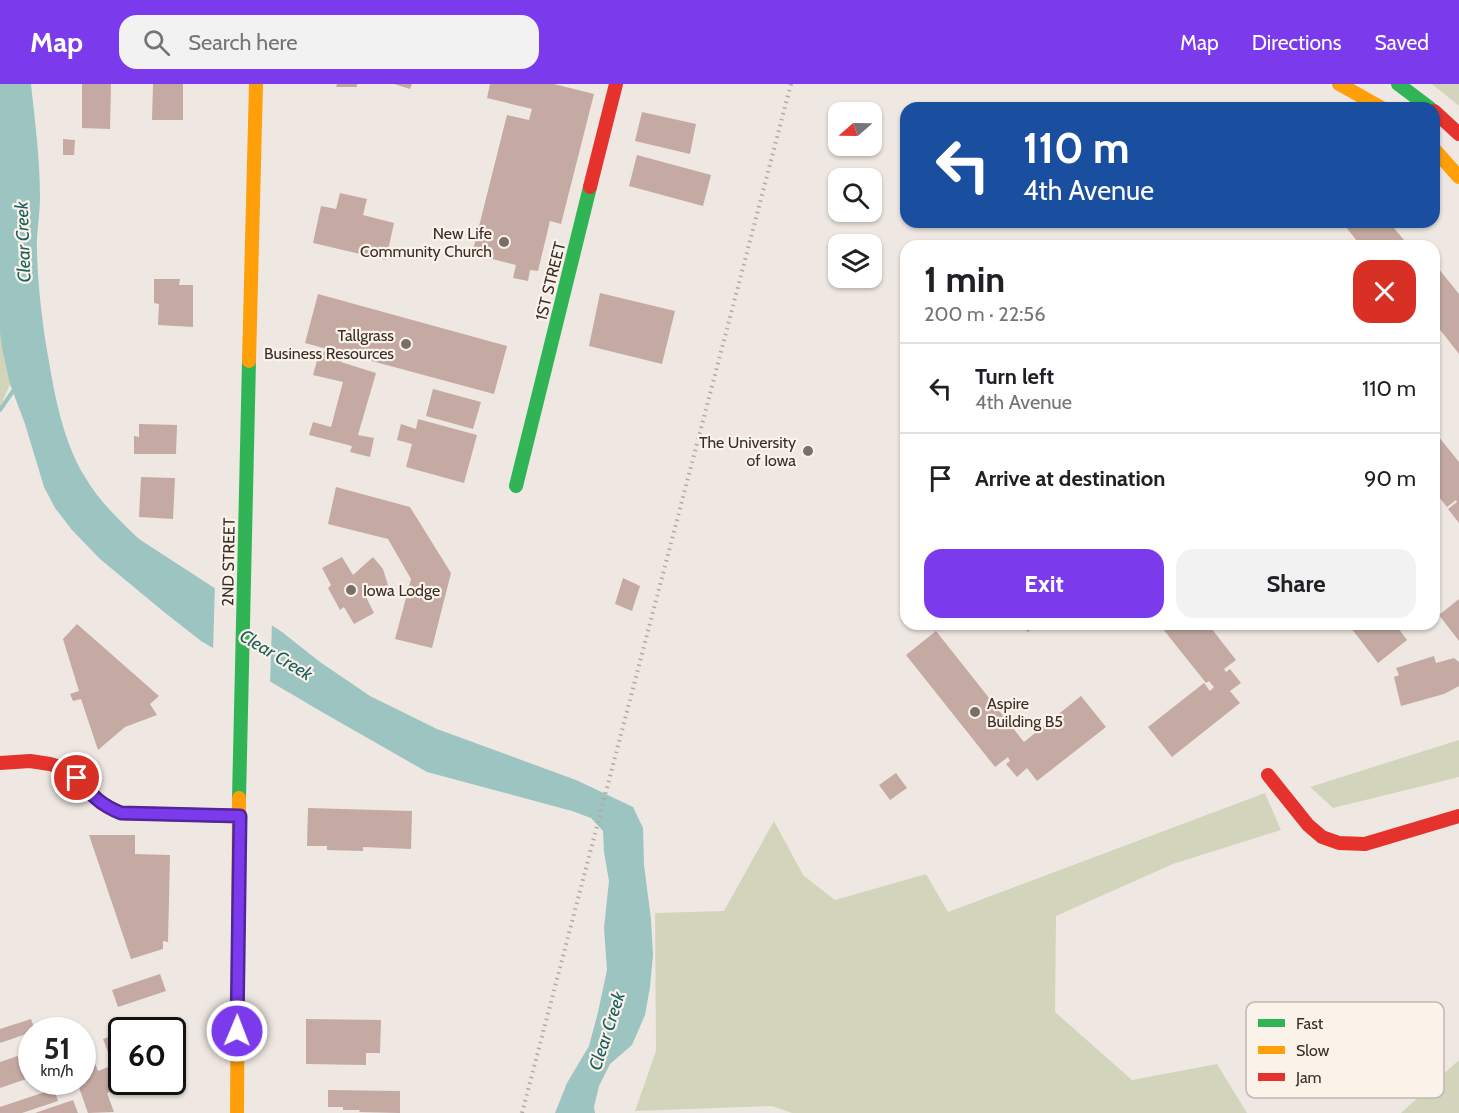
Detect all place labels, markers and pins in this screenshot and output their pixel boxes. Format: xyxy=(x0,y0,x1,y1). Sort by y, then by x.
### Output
place label: New Life Community Church xyxy=(360,224,492,261)
marker: New Life Community Church xyxy=(497,235,511,249)
place label: Tallgrass Business Resources xyxy=(264,326,394,363)
marker: Tallgrass Business Resources xyxy=(399,337,413,351)
place label: The University of Iowa xyxy=(699,433,796,470)
marker: The University of Iowa xyxy=(801,444,815,458)
place label: Iowa Lodge xyxy=(363,581,440,600)
marker: Iowa Lodge xyxy=(344,583,358,597)
place label: Aspire Building B5 xyxy=(987,694,1063,731)
marker: Aspire Building B5 xyxy=(968,705,982,719)
pin xyxy=(51,752,102,803)

